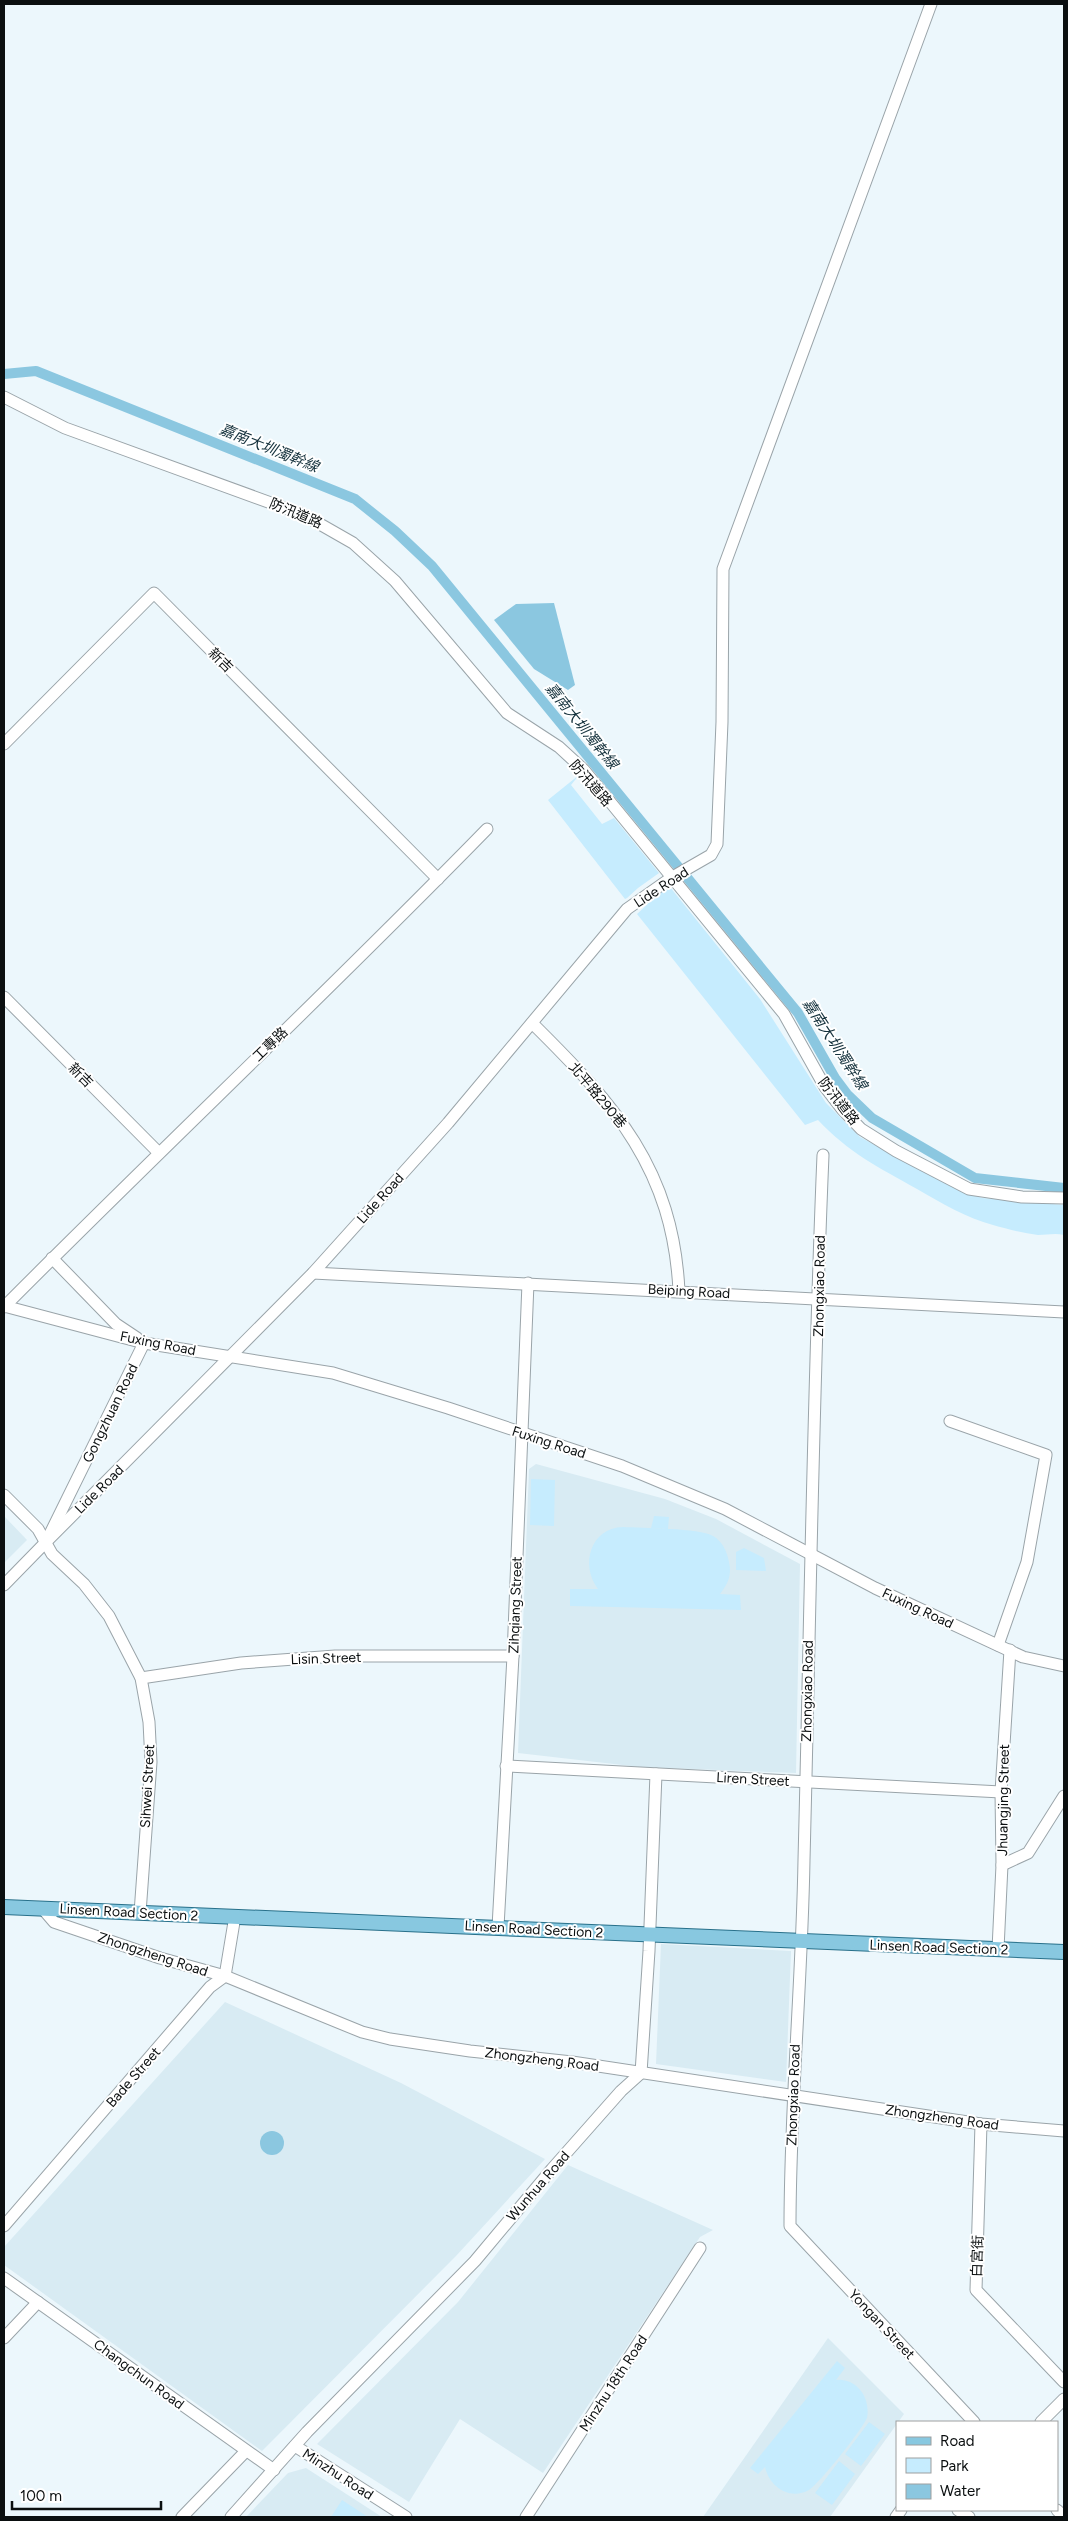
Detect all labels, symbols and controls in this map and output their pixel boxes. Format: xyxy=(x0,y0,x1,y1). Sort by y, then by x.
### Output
water label: 嘉南大圳濁幹線 xyxy=(217,420,323,477)
street label: 防汛道路 xyxy=(267,495,325,532)
street label: 新吉 xyxy=(205,644,237,676)
water label: 嘉南大圳濁幹線 xyxy=(542,680,623,774)
street label: 防汛道路 xyxy=(566,757,615,810)
street label: Lide Road xyxy=(631,863,692,911)
water label: 嘉南大圳濁幹線 xyxy=(799,995,872,1095)
street label: 工專路 xyxy=(249,1024,291,1065)
street label: 新吉 xyxy=(65,1059,97,1091)
street label: 北平路290巷 xyxy=(565,1059,630,1132)
street label: 防汛道路 xyxy=(815,1074,863,1129)
street label: Lide Road xyxy=(353,1170,407,1227)
street label: Zhongxiao Road xyxy=(810,1235,829,1337)
street label: Beiping Road xyxy=(647,1281,731,1302)
street label: Fuxing Road xyxy=(119,1328,197,1359)
street label: Gongzhuan Road xyxy=(79,1361,142,1465)
street label: Fuxing Road xyxy=(510,1423,588,1462)
street label: Lide Road xyxy=(71,1461,127,1517)
street label: Zihqiang Street xyxy=(505,1556,526,1654)
street label: Fuxing Road xyxy=(879,1585,956,1632)
street label: Zhongxiao Road xyxy=(798,1640,817,1742)
street label: Lisin Street xyxy=(290,1649,362,1668)
street label: Sihwei Street xyxy=(137,1744,158,1828)
street label: Jhuangjing Street xyxy=(994,1744,1013,1856)
street label: Liren Street xyxy=(716,1769,790,1790)
street label: Linsen Road Section 2 xyxy=(59,1900,199,1925)
street label: Linsen Road Section 2 xyxy=(464,1917,604,1942)
street label: Zhongzheng Road xyxy=(96,1929,210,1980)
street label: Linsen Road Section 2 xyxy=(869,1937,1009,1958)
street label: Bade Street xyxy=(103,2044,164,2111)
street label: Zhongzheng Road xyxy=(484,2044,600,2075)
street label: Zhongxiao Road xyxy=(783,2044,804,2146)
street label: Zhongzheng Road xyxy=(884,2101,1000,2134)
street label: Wunhua Road xyxy=(503,2148,573,2225)
street label: 白宮街 xyxy=(968,2235,987,2277)
street label: Yongan Street xyxy=(845,2286,918,2363)
street label: Minzhu 18th Road xyxy=(576,2332,651,2435)
street label: Changchun Road xyxy=(90,2336,187,2413)
legend xyxy=(896,2421,1058,2511)
text: Road xyxy=(940,2432,975,2450)
street label: Minzhu Road xyxy=(299,2445,376,2504)
text: Park xyxy=(940,2457,969,2475)
scale bar xyxy=(12,2478,161,2510)
text: Water xyxy=(940,2482,980,2500)
text: 100 m xyxy=(20,2487,62,2505)

